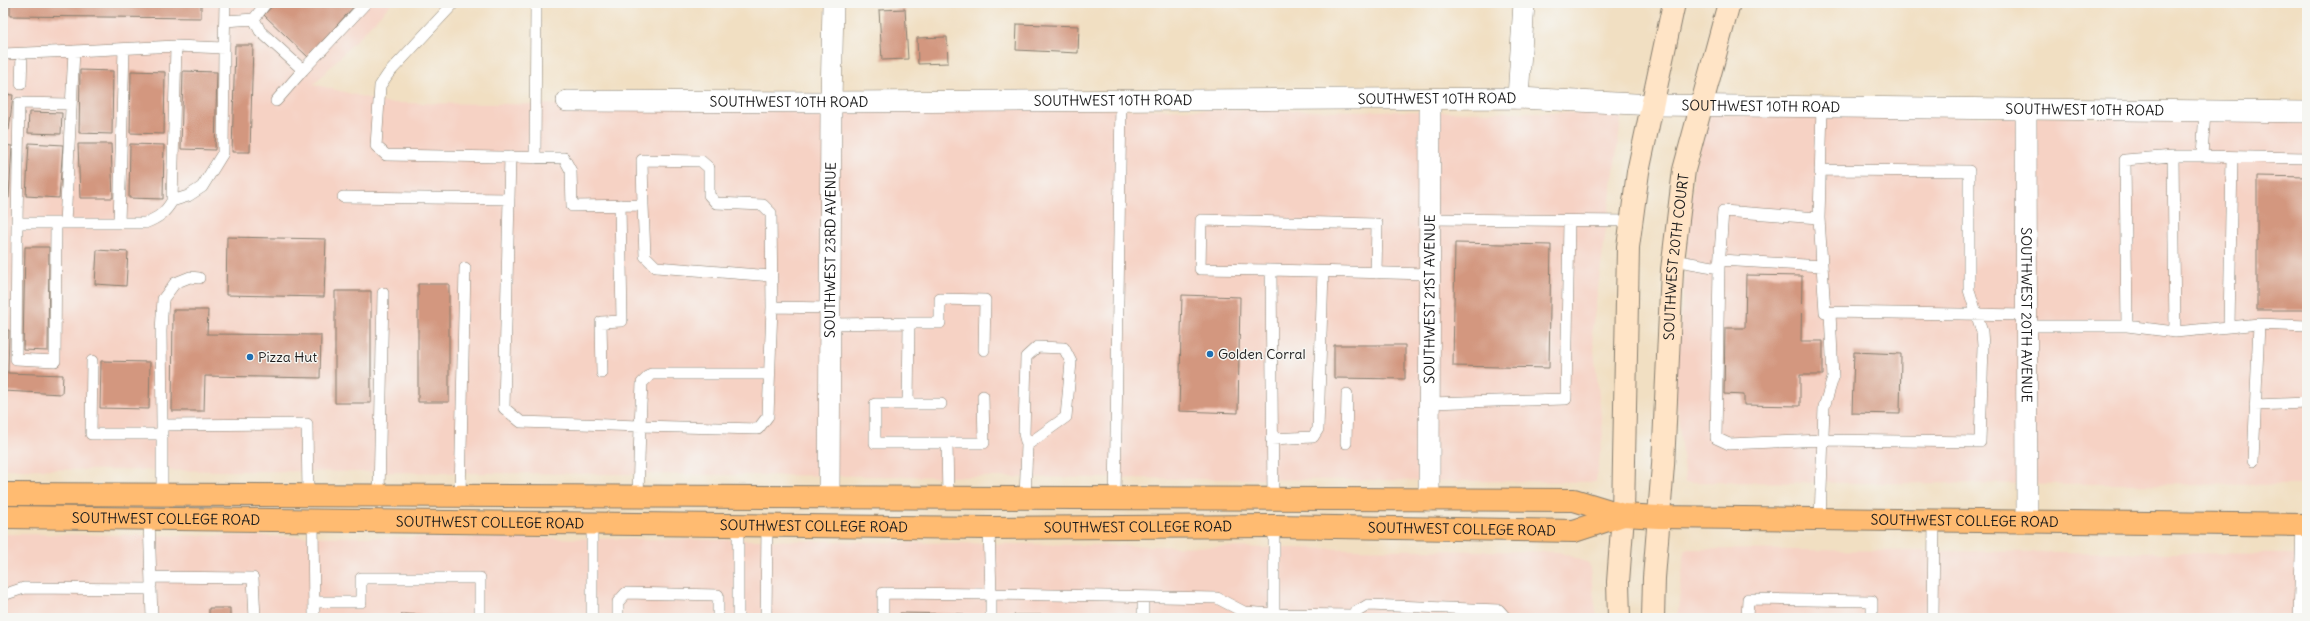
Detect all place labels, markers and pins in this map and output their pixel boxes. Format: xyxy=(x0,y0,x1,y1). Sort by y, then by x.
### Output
place label: Golden Corral xyxy=(1218,345,1306,363)
place label: Pizza Hut xyxy=(258,348,317,366)
marker: Golden Corral xyxy=(1205,349,1215,359)
marker: Pizza Hut xyxy=(245,352,255,362)

